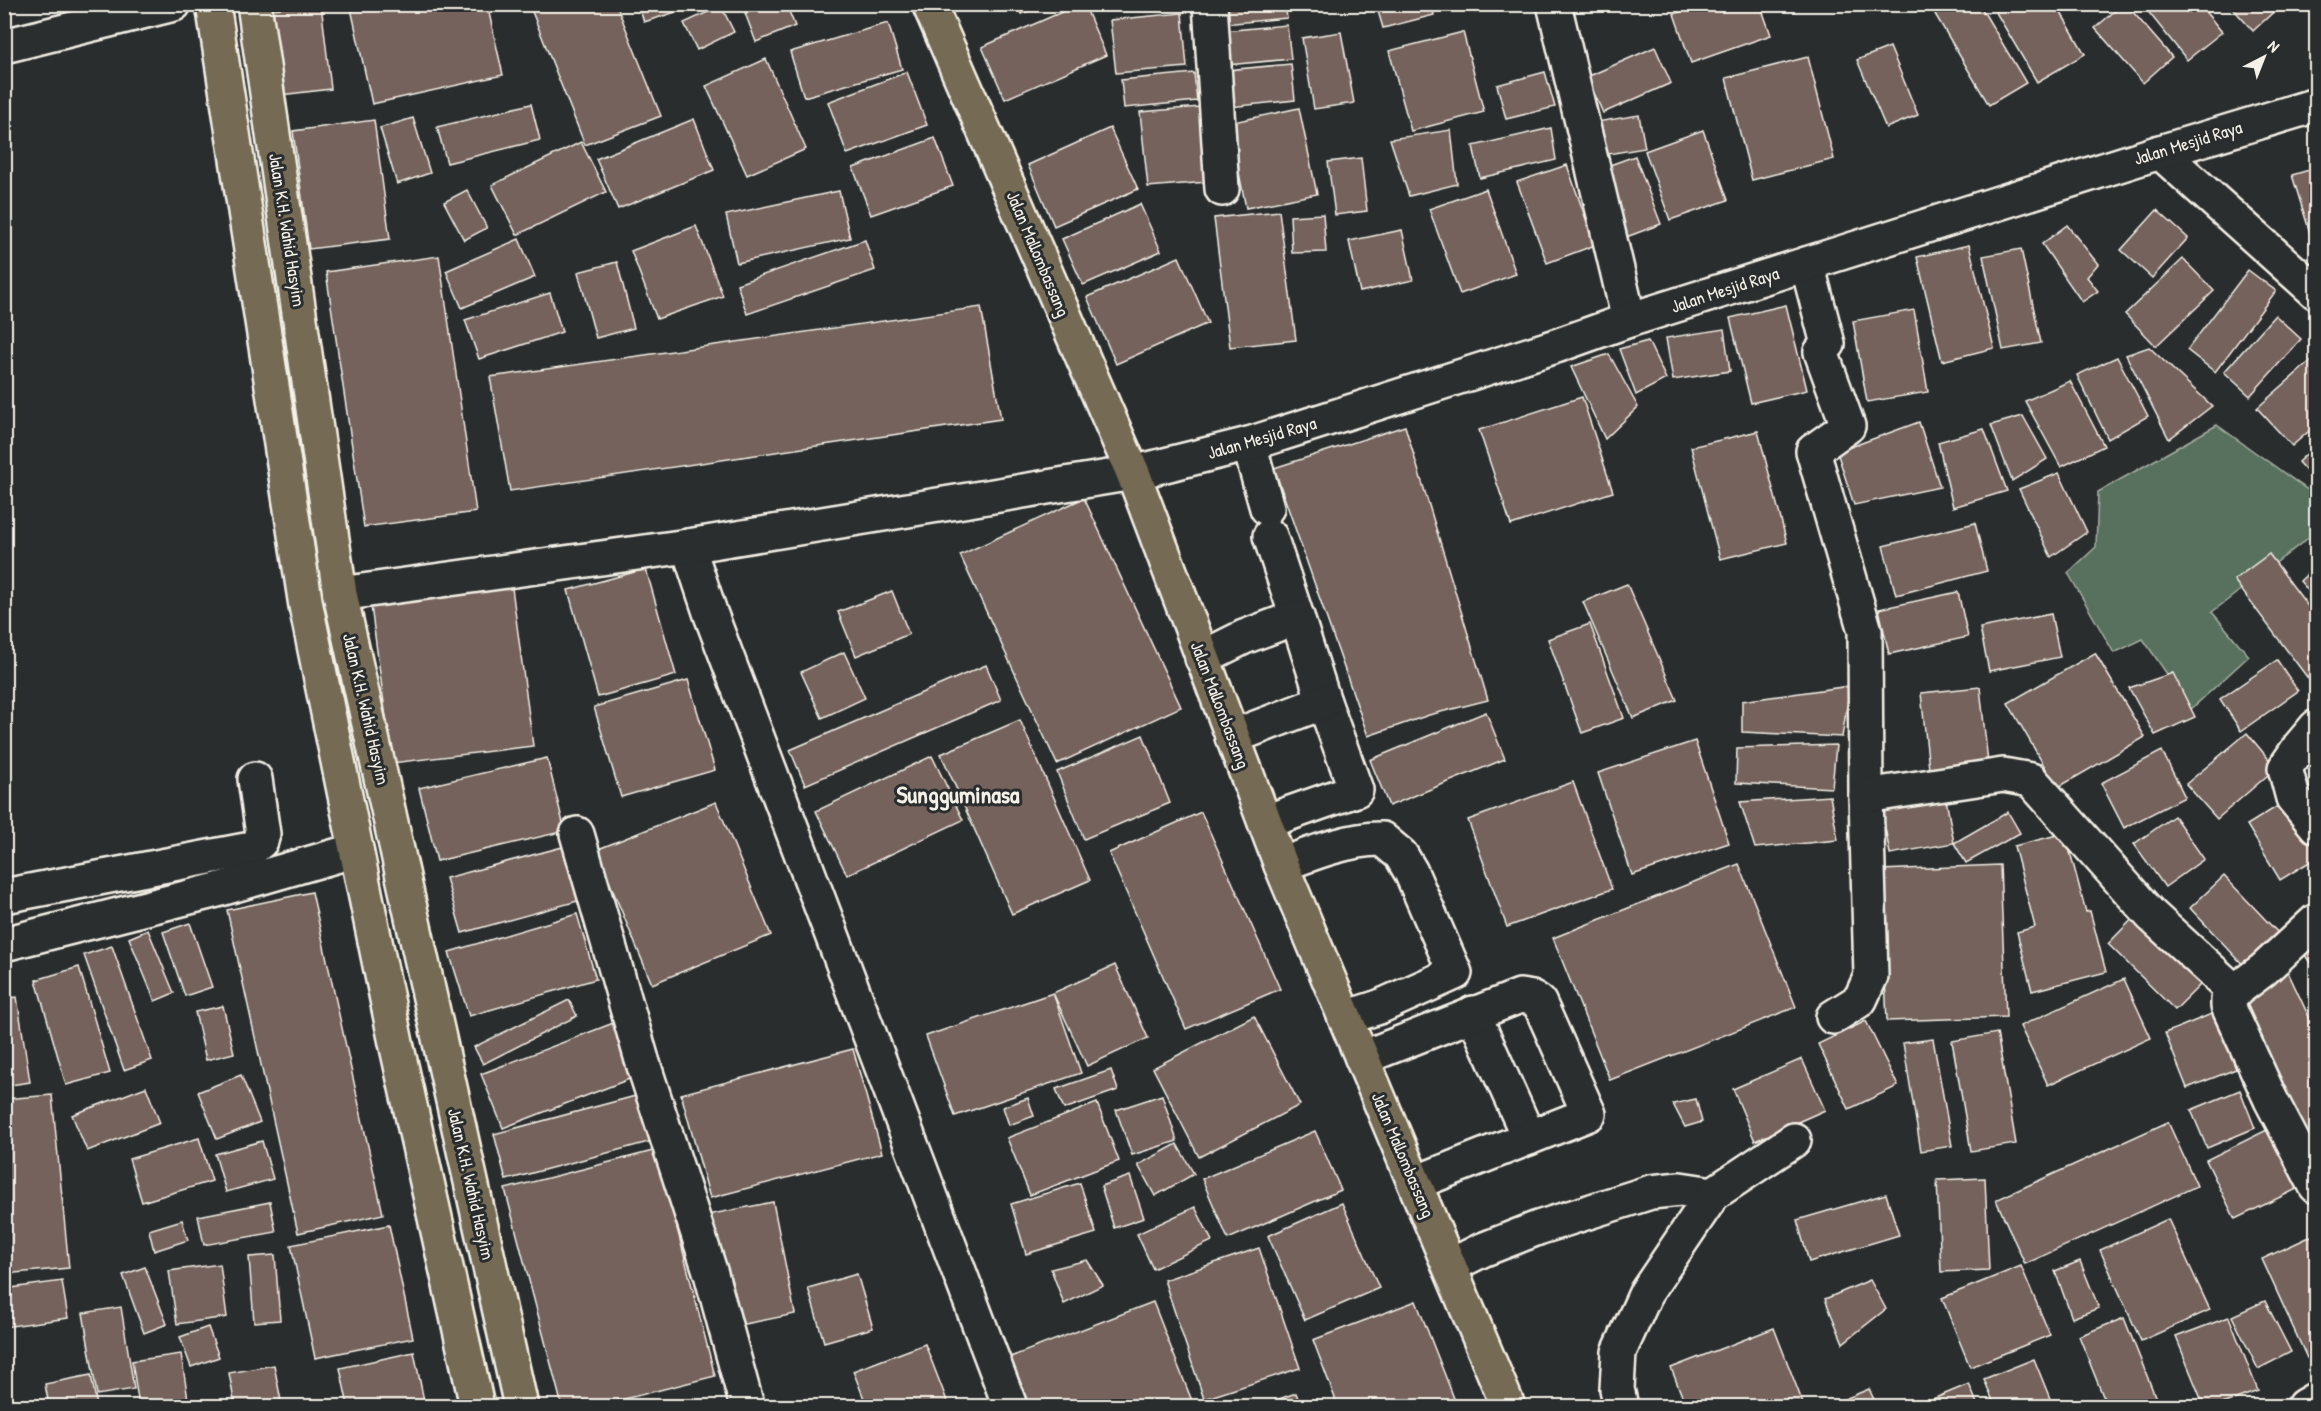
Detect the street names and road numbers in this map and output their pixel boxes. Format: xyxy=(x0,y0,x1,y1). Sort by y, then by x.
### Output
street label: Jalan Mesjid Raya xyxy=(2131,114,2245,171)
street label: Jalan K.H. Wahid Hasyim xyxy=(263,152,312,308)
street label: Jalan Mallombassang xyxy=(1001,187,1076,321)
street label: Jalan Mesjid Raya xyxy=(1668,260,1782,319)
street label: Jalan Mesjid Raya xyxy=(1205,410,1319,465)
street label: Jalan K.H. Wahid Hasyim xyxy=(337,631,396,787)
street label: Jalan Mallombassang xyxy=(1185,638,1256,772)
street label: Jalan Mallombassang xyxy=(1366,1088,1441,1222)
street label: Jalan K.H. Wahid Hasyim xyxy=(442,1106,501,1262)

